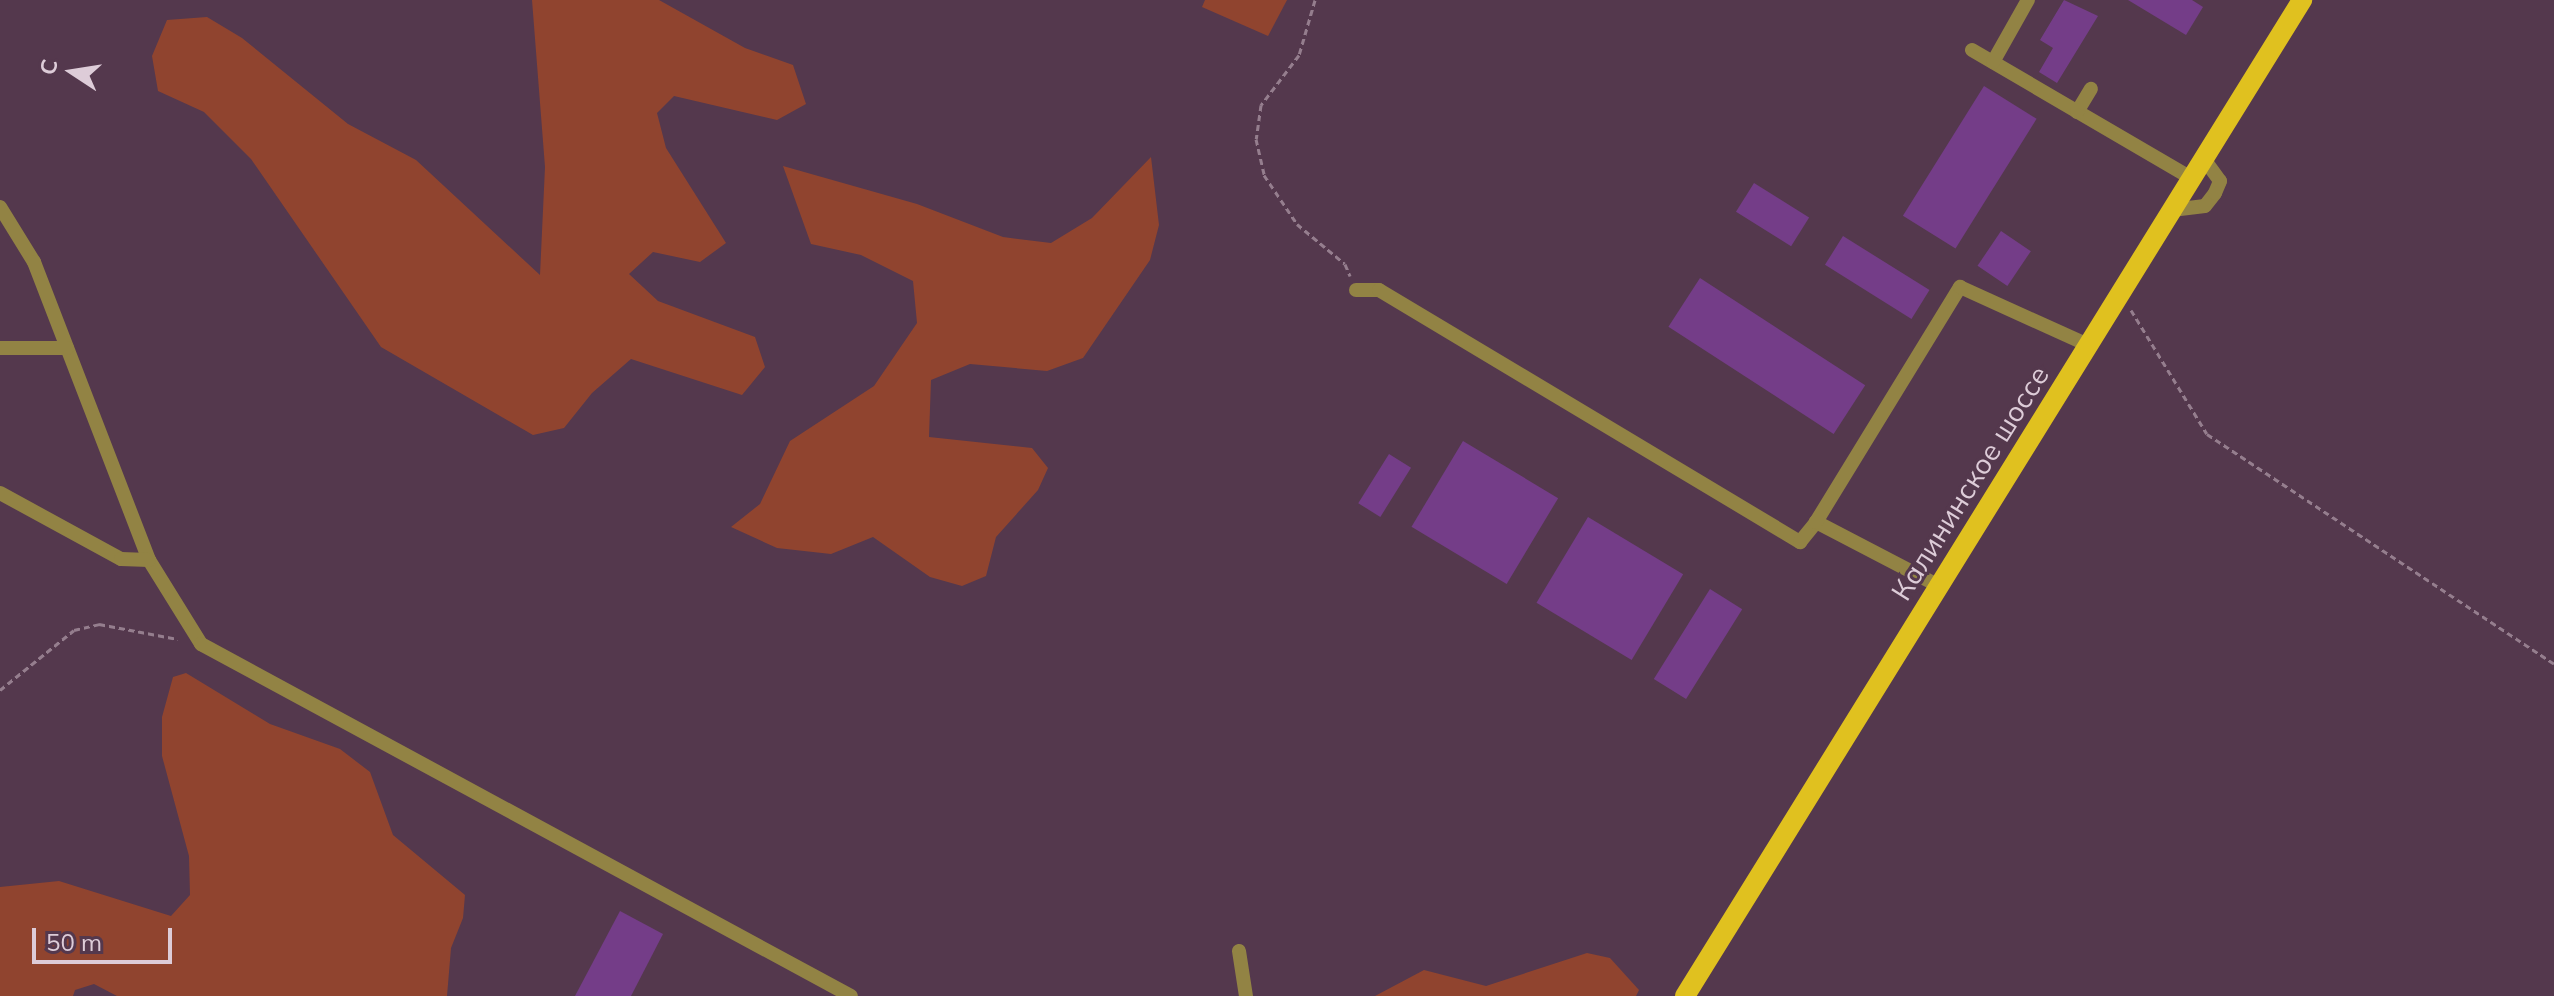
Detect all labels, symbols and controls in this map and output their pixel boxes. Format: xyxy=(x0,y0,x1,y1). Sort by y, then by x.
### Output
north arrow xyxy=(32,32,112,112)
text: С xyxy=(33,57,64,77)
street label: Калининское шоссе xyxy=(1884,360,2056,606)
scale bar xyxy=(36,912,176,962)
text: 50 m xyxy=(46,927,102,957)

